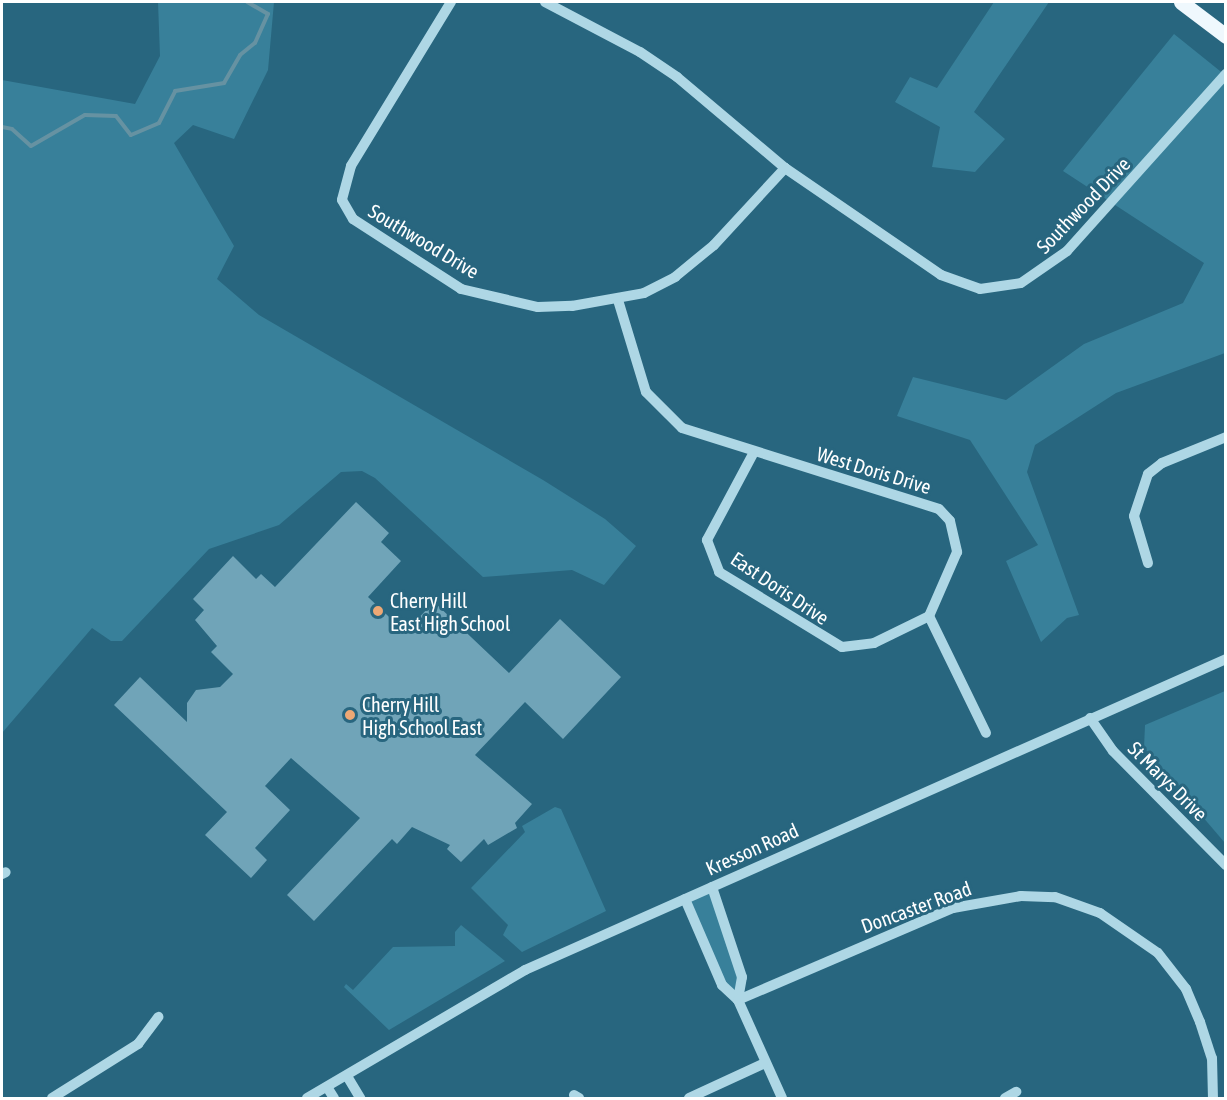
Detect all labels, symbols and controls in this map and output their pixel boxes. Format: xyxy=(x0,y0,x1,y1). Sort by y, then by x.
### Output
street label: Southwood Drive xyxy=(1031,152,1135,258)
street label: Southwood Drive xyxy=(364,199,484,283)
street label: West Doris Drive xyxy=(814,441,934,499)
street label: East Doris Drive xyxy=(726,546,834,630)
place label: Cherry Hill East High School xyxy=(390,588,510,635)
marker: Cherry Hill East High School xyxy=(371,604,385,618)
place label: Cherry Hill High School East xyxy=(362,692,482,739)
marker: Cherry Hill High School East xyxy=(343,708,357,722)
street label: St Marys Drive xyxy=(1123,736,1213,826)
street label: Kresson Road xyxy=(702,818,802,880)
street label: Doncaster Road xyxy=(858,876,974,938)

